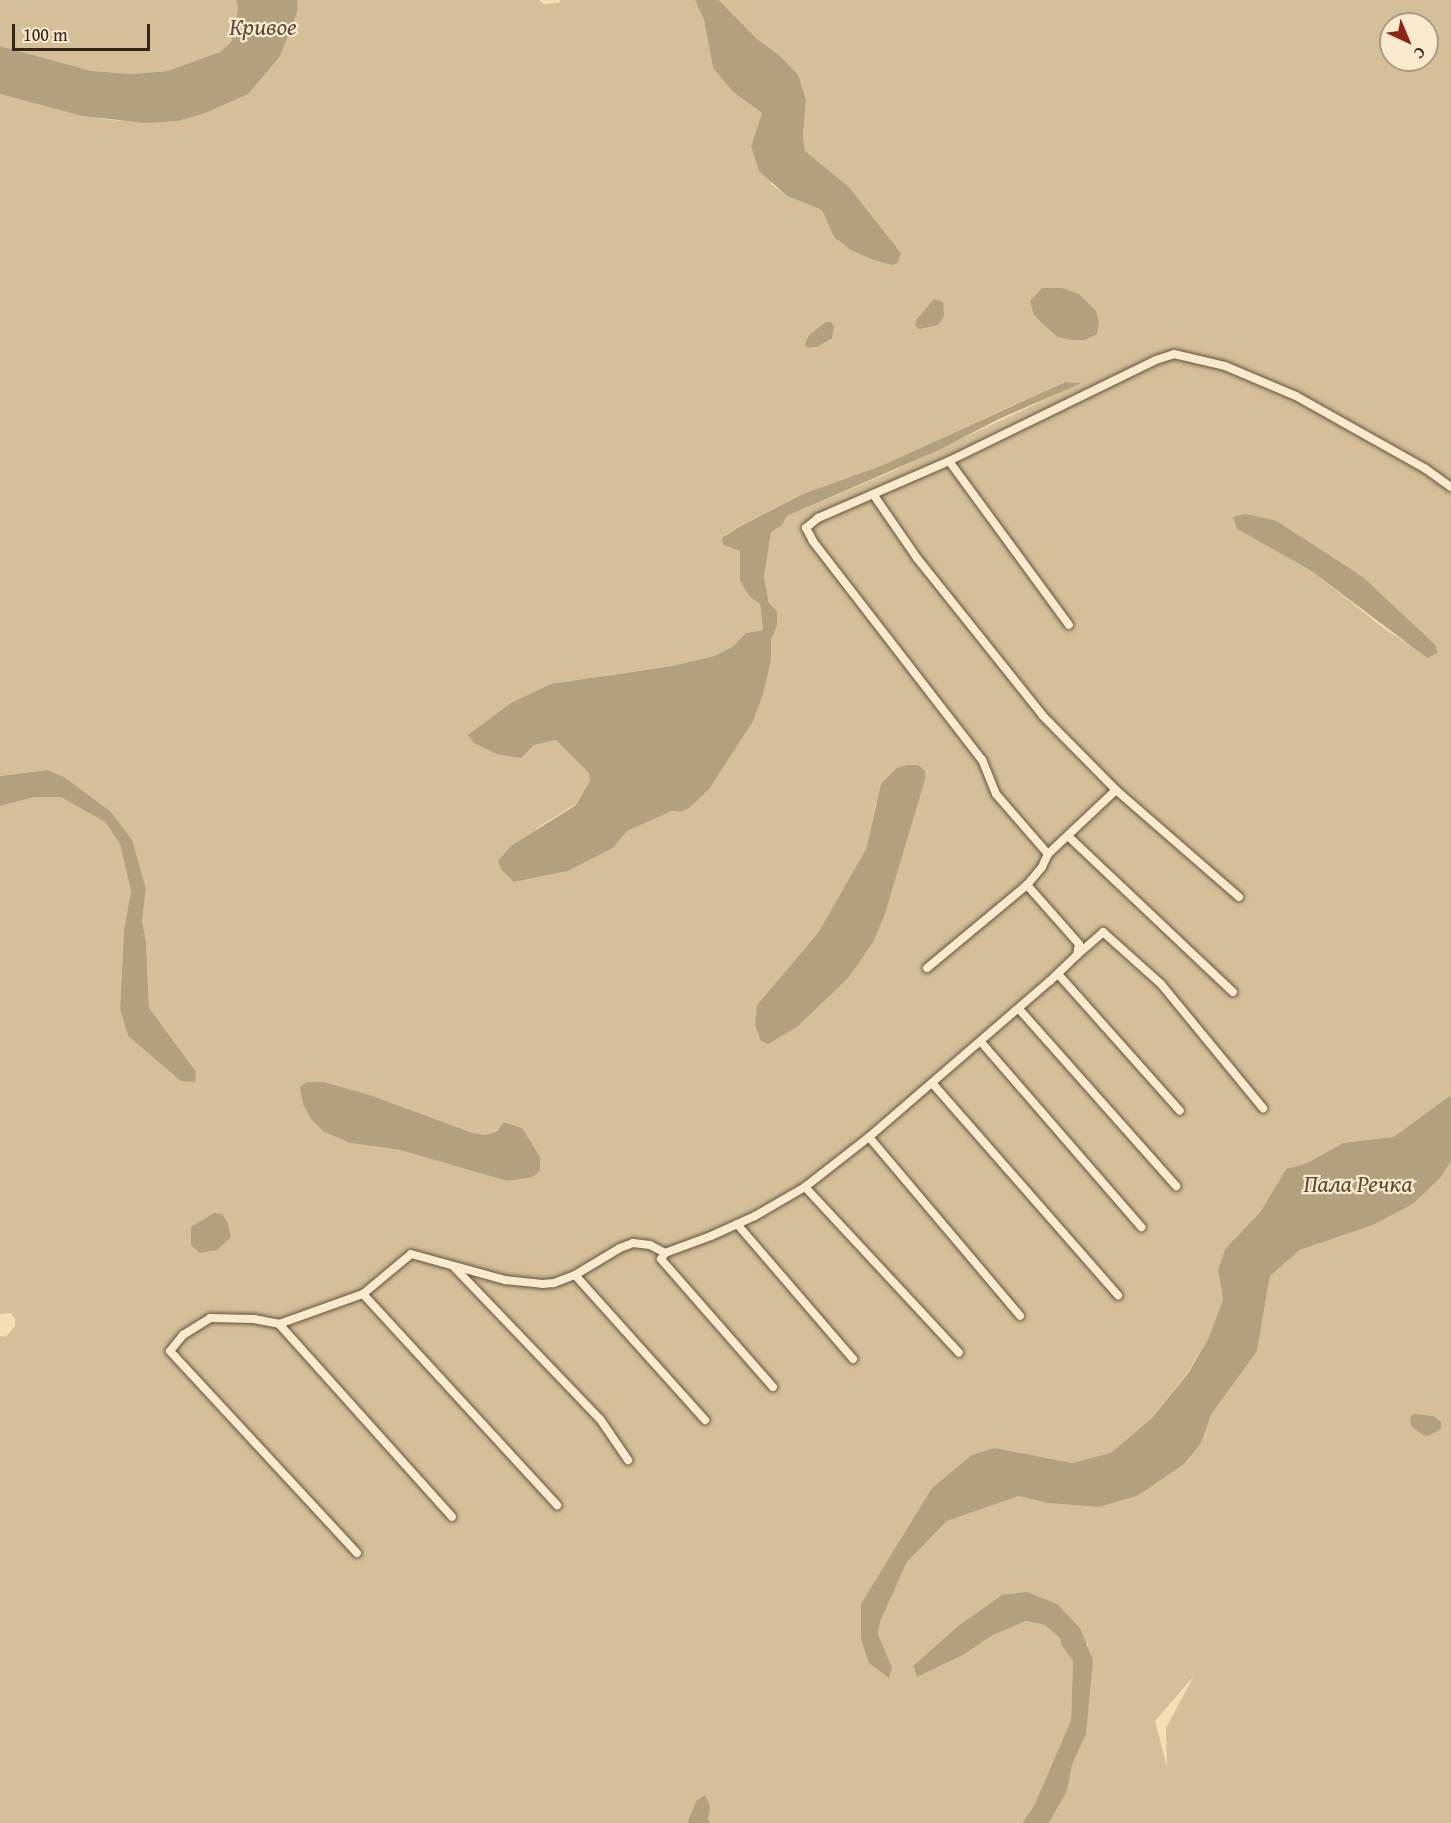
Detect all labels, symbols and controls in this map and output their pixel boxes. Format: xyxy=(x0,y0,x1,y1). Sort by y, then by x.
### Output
scale bar xyxy=(15,12,153,50)
north arrow xyxy=(1379,12,1439,72)
water label: Кривое xyxy=(229,13,297,41)
text: 100 m xyxy=(23,21,68,48)
text: С xyxy=(1409,42,1432,65)
water label: Пала Речка xyxy=(1303,1170,1413,1198)

